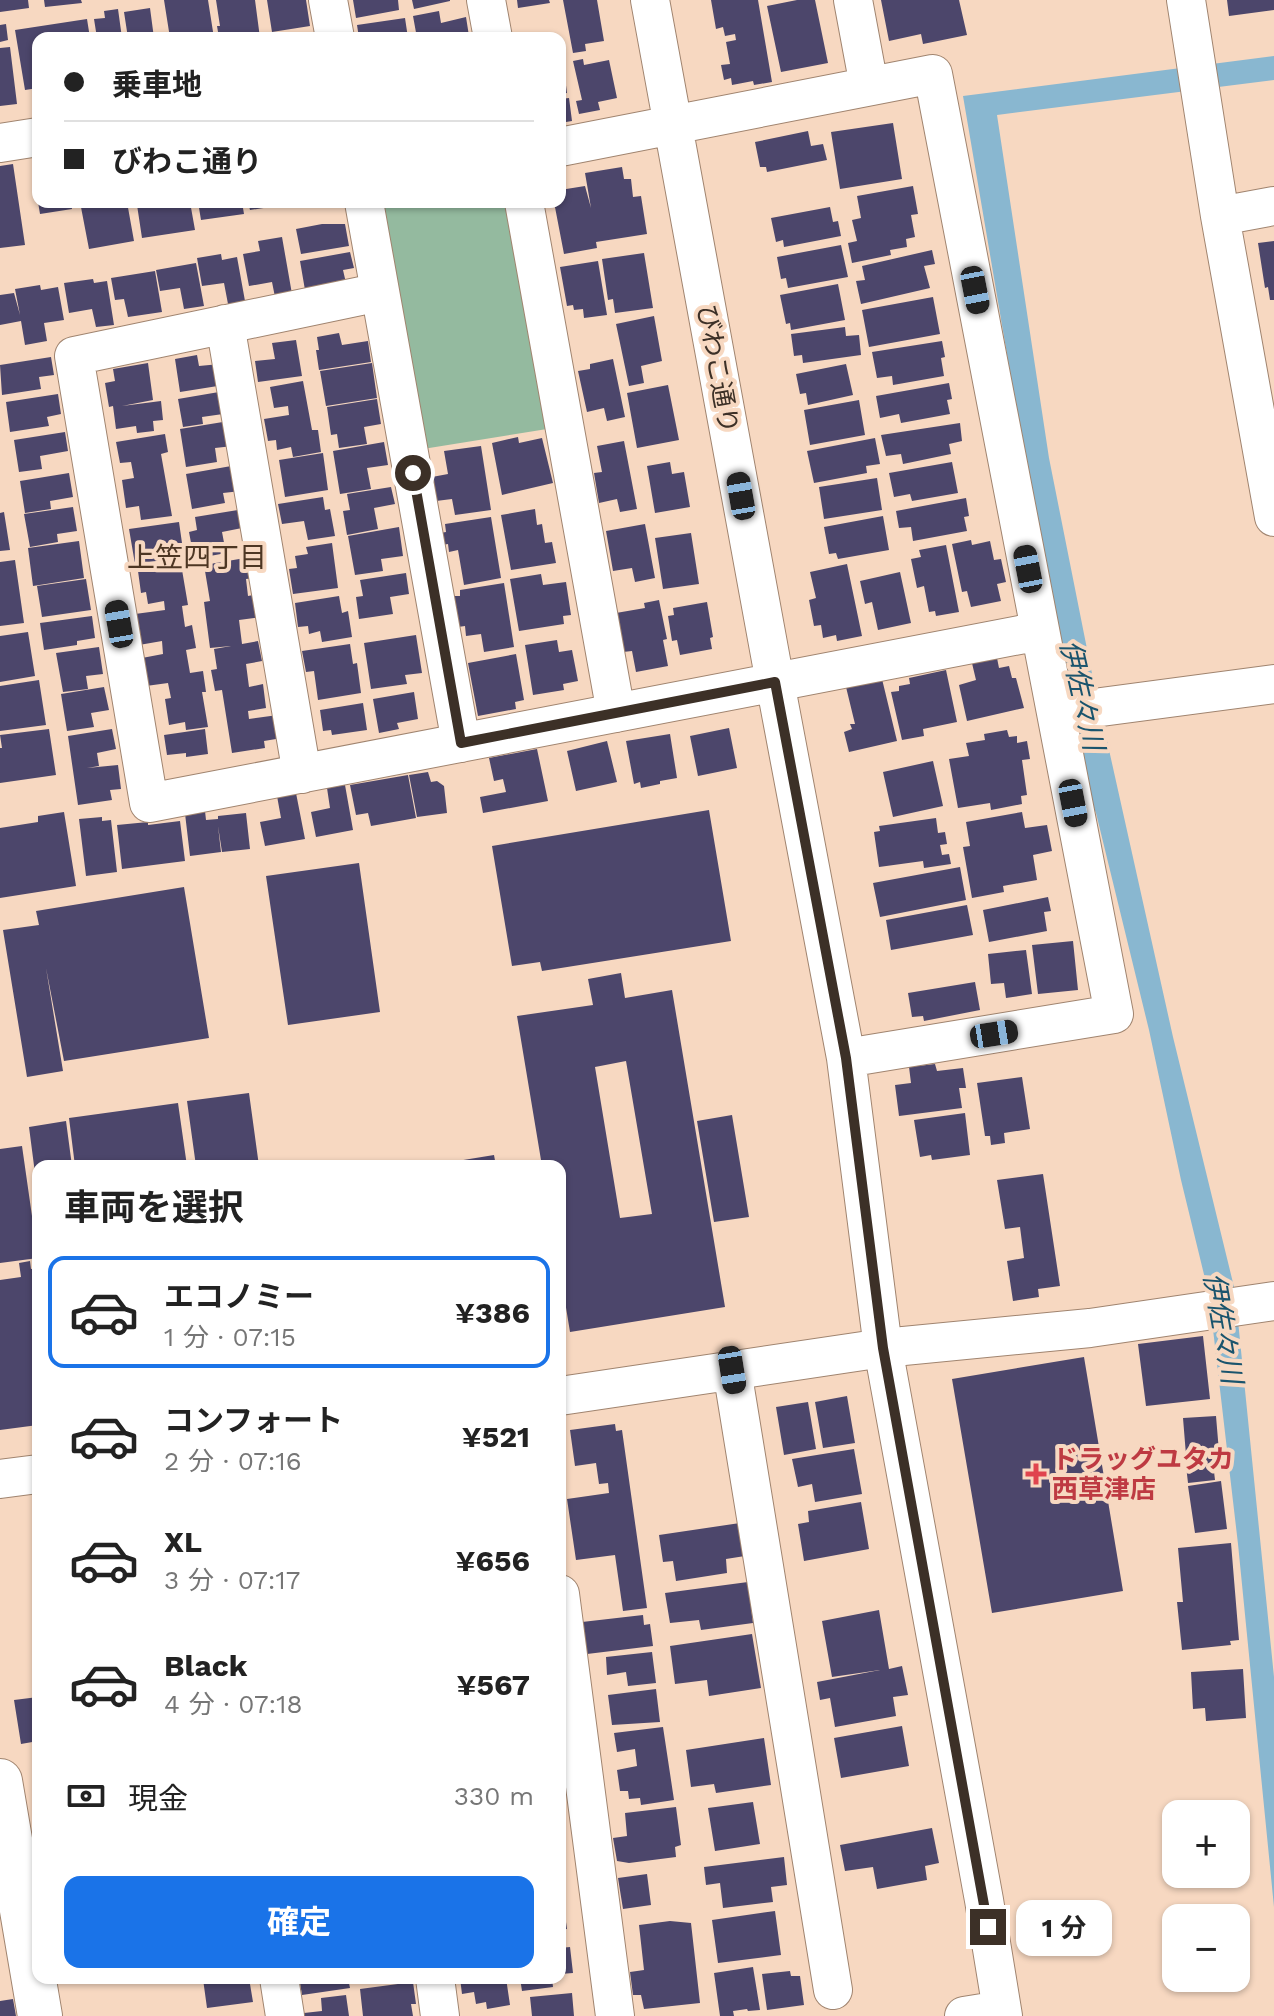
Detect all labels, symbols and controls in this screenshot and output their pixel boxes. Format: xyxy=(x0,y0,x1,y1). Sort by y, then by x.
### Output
text: 乗車地 xyxy=(112,67,202,102)
text: びわこ通り xyxy=(112,144,262,179)
car xyxy=(959,264,991,316)
street label: びわこ通り xyxy=(692,302,744,436)
route start xyxy=(395,455,431,491)
car xyxy=(725,470,757,522)
district label: 上笠四丁目 xyxy=(127,541,267,574)
car xyxy=(1012,543,1044,595)
car xyxy=(103,598,135,650)
water label: 伊佐々川 xyxy=(1053,637,1111,756)
car xyxy=(1057,777,1089,829)
car xyxy=(968,1018,1020,1050)
text: 車両を選択 xyxy=(64,1187,244,1229)
water label: 伊佐々川 xyxy=(1197,1270,1249,1389)
icon: car xyxy=(68,1276,140,1348)
text: エコノミー xyxy=(164,1279,314,1314)
text: ¥386 xyxy=(455,1295,530,1330)
text: 1 分 · 07:15 xyxy=(164,1322,296,1352)
car xyxy=(716,1344,748,1396)
icon: car xyxy=(68,1400,140,1472)
text: コンフォート xyxy=(164,1403,343,1438)
text: ¥521 xyxy=(462,1419,530,1454)
place label: ドラッグユタカ 西草津店 xyxy=(1052,1444,1234,1504)
text: 2 分 · 07:16 xyxy=(164,1446,302,1476)
marker: ドラッグユタカ 西草津店 xyxy=(1027,1465,1045,1483)
icon: car xyxy=(68,1524,140,1596)
text: XL xyxy=(164,1524,202,1559)
text: ¥656 xyxy=(456,1543,530,1578)
text: 3 分 · 07:17 xyxy=(164,1565,300,1595)
icon: car xyxy=(68,1648,140,1720)
text: Black xyxy=(164,1648,248,1683)
text: ¥567 xyxy=(456,1667,530,1702)
text: 4 分 · 07:18 xyxy=(164,1689,302,1719)
icon: cash xyxy=(64,1774,108,1818)
text: 現金 xyxy=(128,1781,188,1816)
text: 330 m xyxy=(454,1781,534,1811)
map controls xyxy=(1162,1800,1250,1992)
button: + xyxy=(1162,1800,1250,1888)
button: 確定 xyxy=(64,1876,534,1968)
callout: 1 分 xyxy=(1016,1899,1112,1955)
button: − xyxy=(1162,1904,1250,1992)
route end xyxy=(970,1909,1006,1945)
text: 1 分 xyxy=(1042,1913,1086,1943)

